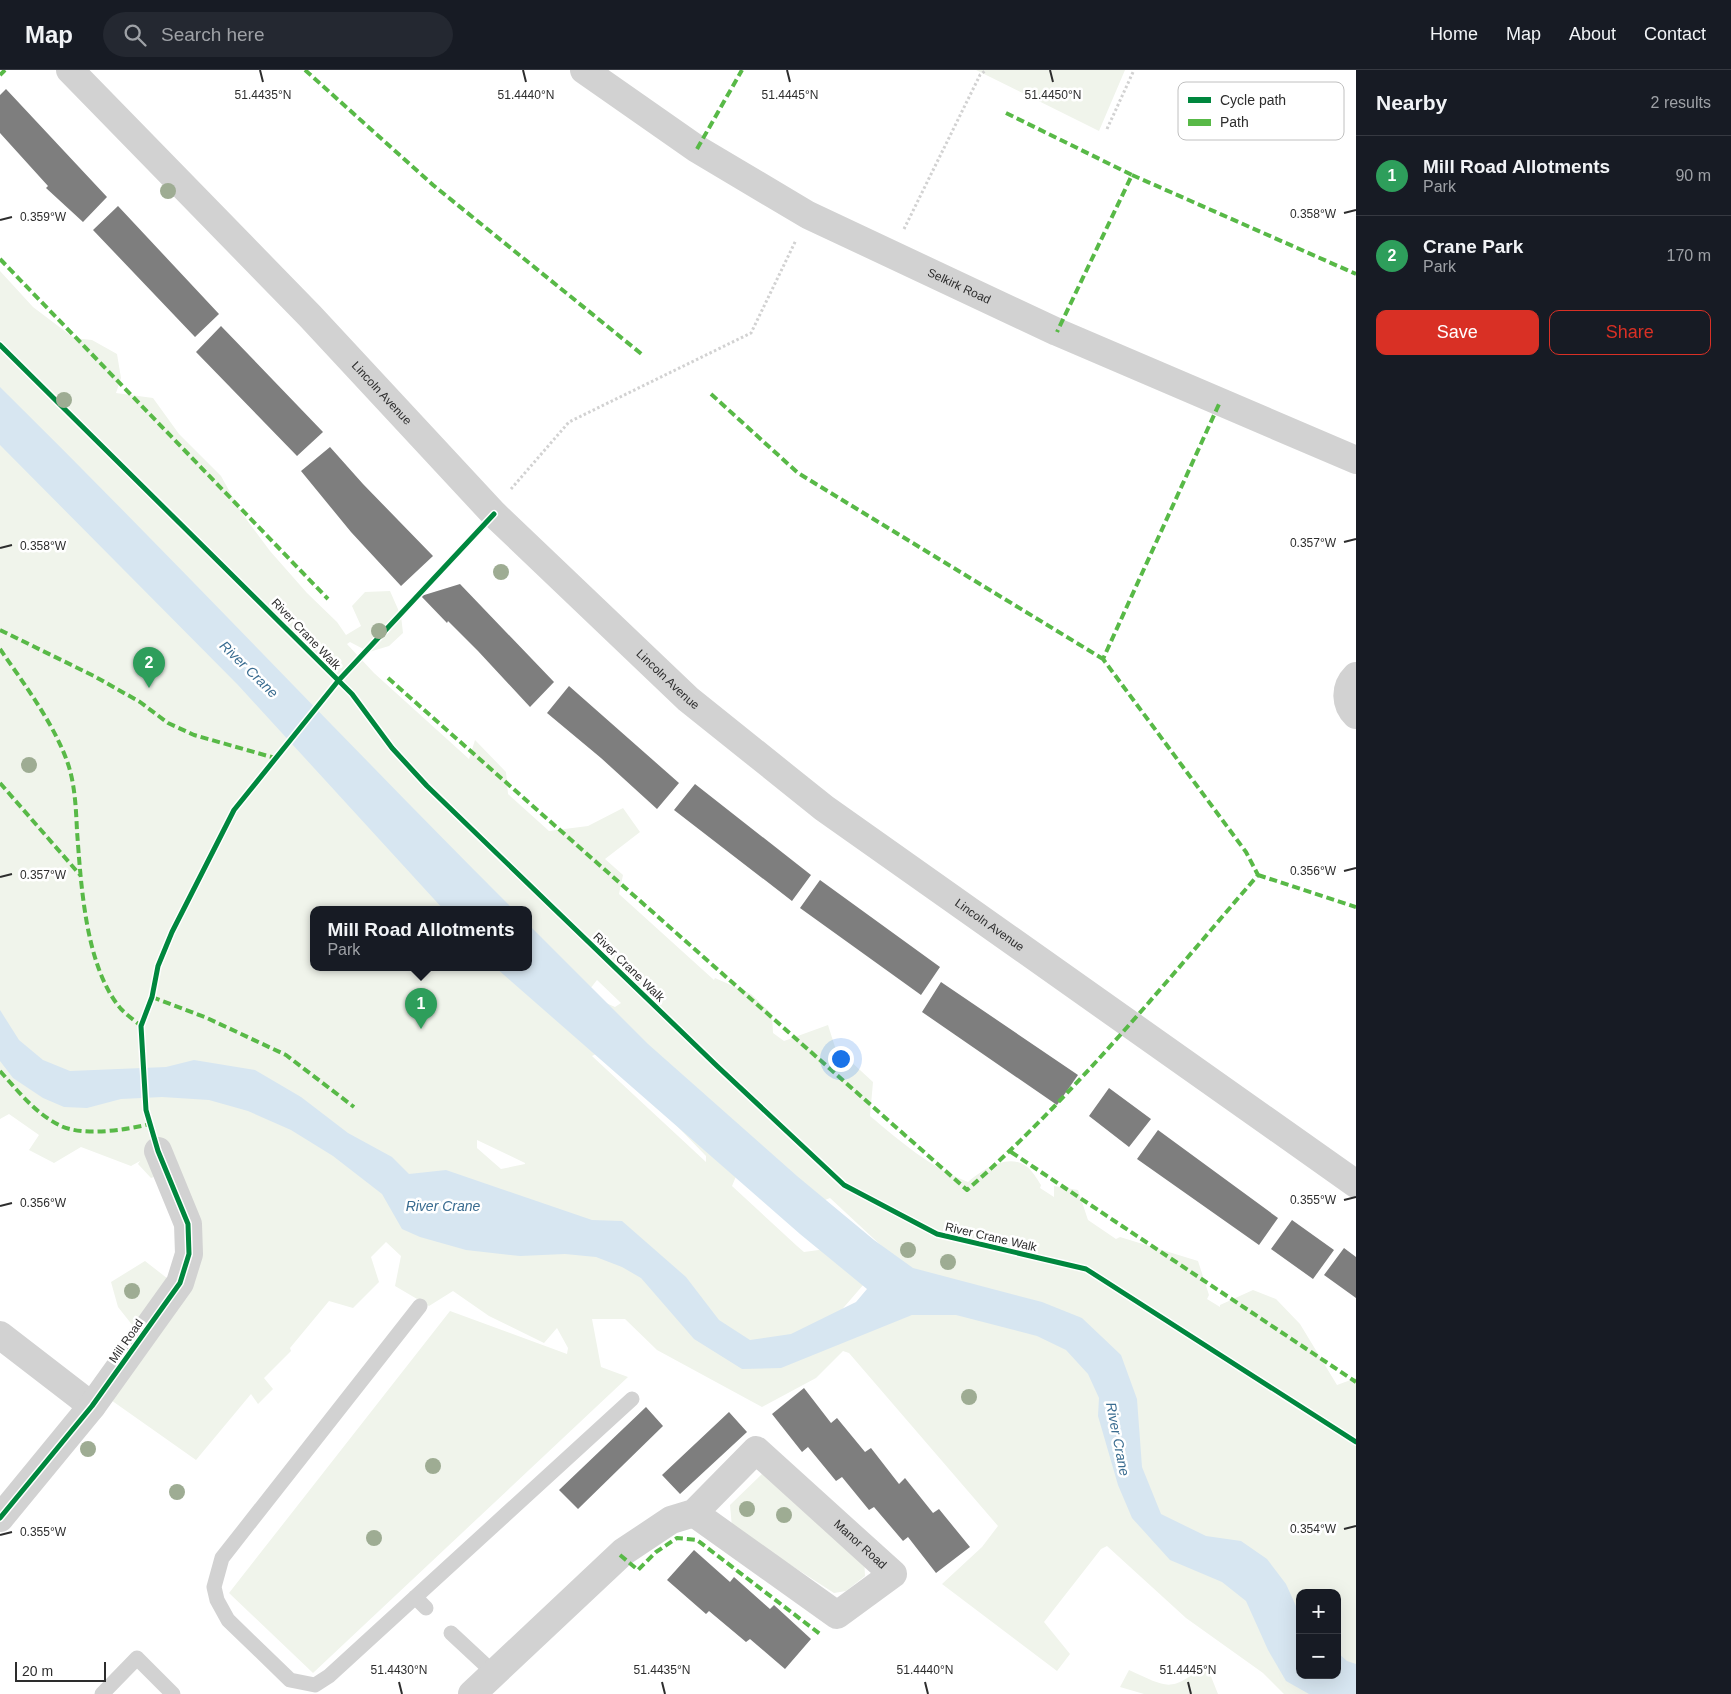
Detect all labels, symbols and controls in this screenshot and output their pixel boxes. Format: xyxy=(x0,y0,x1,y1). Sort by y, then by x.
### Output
search box xyxy=(103,12,453,57)
text: Map xyxy=(25,21,73,48)
icon: search xyxy=(121,21,149,49)
text: Search here xyxy=(161,24,265,45)
text: Home xyxy=(1430,24,1478,44)
text: Map xyxy=(1506,24,1541,44)
text: About xyxy=(1569,24,1616,44)
text: Contact xyxy=(1644,24,1706,44)
legend xyxy=(1178,82,1344,140)
text: 51.4435°N xyxy=(235,88,291,102)
text: 51.4440°N xyxy=(498,88,554,102)
text: 51.4445°N xyxy=(762,88,818,102)
text: 51.4450°N xyxy=(1025,88,1081,102)
text: Nearby xyxy=(1376,91,1447,114)
text: Cycle path xyxy=(1220,92,1286,108)
text: 2 results xyxy=(1651,94,1711,111)
text: Path xyxy=(1220,114,1249,130)
text: Mill Road Allotments xyxy=(1423,156,1610,177)
text: 1 xyxy=(1388,167,1396,184)
text: 90 m xyxy=(1675,167,1711,184)
text: Park xyxy=(1423,178,1456,195)
text: 0.358°W xyxy=(1290,207,1337,221)
text: 0.359°W xyxy=(20,210,67,224)
text: Crane Park xyxy=(1423,236,1523,257)
text: 2 xyxy=(1388,247,1396,264)
text: 170 m xyxy=(1667,247,1711,264)
text: Park xyxy=(1423,258,1456,275)
street label: Selkirk Road xyxy=(925,265,993,307)
button: Save xyxy=(1376,310,1539,355)
button: Share xyxy=(1549,310,1711,355)
street label: Lincoln Avenue xyxy=(349,359,415,428)
text: 0.357°W xyxy=(1290,536,1337,550)
text: 0.358°W xyxy=(20,539,67,553)
street label: River Crane Walk xyxy=(268,595,344,673)
water label: River Crane xyxy=(217,637,282,701)
pin: 2 xyxy=(133,647,165,688)
street label: Lincoln Avenue xyxy=(633,647,702,713)
text: 0.356°W xyxy=(1290,864,1337,878)
text: 0.357°W xyxy=(20,868,67,882)
street label: Lincoln Avenue xyxy=(952,896,1027,954)
popup xyxy=(310,906,532,971)
text: Mill Road Allotments xyxy=(327,919,515,940)
street label: River Crane Walk xyxy=(590,929,668,1005)
text: Park xyxy=(327,941,360,958)
pin: 1 xyxy=(405,988,437,1029)
your location xyxy=(828,1046,854,1072)
text: 0.355°W xyxy=(1290,1193,1337,1207)
text: 0.356°W xyxy=(20,1196,67,1210)
water label: River Crane xyxy=(406,1198,481,1214)
street label: River Crane Walk xyxy=(944,1220,1039,1255)
street label: Mill Road xyxy=(106,1316,146,1366)
water label: River Crane xyxy=(1103,1401,1133,1477)
street label: Manor Road xyxy=(831,1517,889,1572)
text: 0.354°W xyxy=(1290,1522,1337,1536)
text: 0.355°W xyxy=(20,1525,67,1539)
map controls xyxy=(1296,1589,1341,1679)
button: + xyxy=(1296,1589,1341,1634)
button: − xyxy=(1296,1634,1341,1679)
scale bar xyxy=(15,1659,106,1682)
text: 20 m xyxy=(22,1663,53,1679)
text: 51.4430°N xyxy=(371,1663,427,1677)
text: 51.4435°N xyxy=(634,1663,690,1677)
text: 51.4440°N xyxy=(897,1663,953,1677)
text: 51.4445°N xyxy=(1160,1663,1216,1677)

